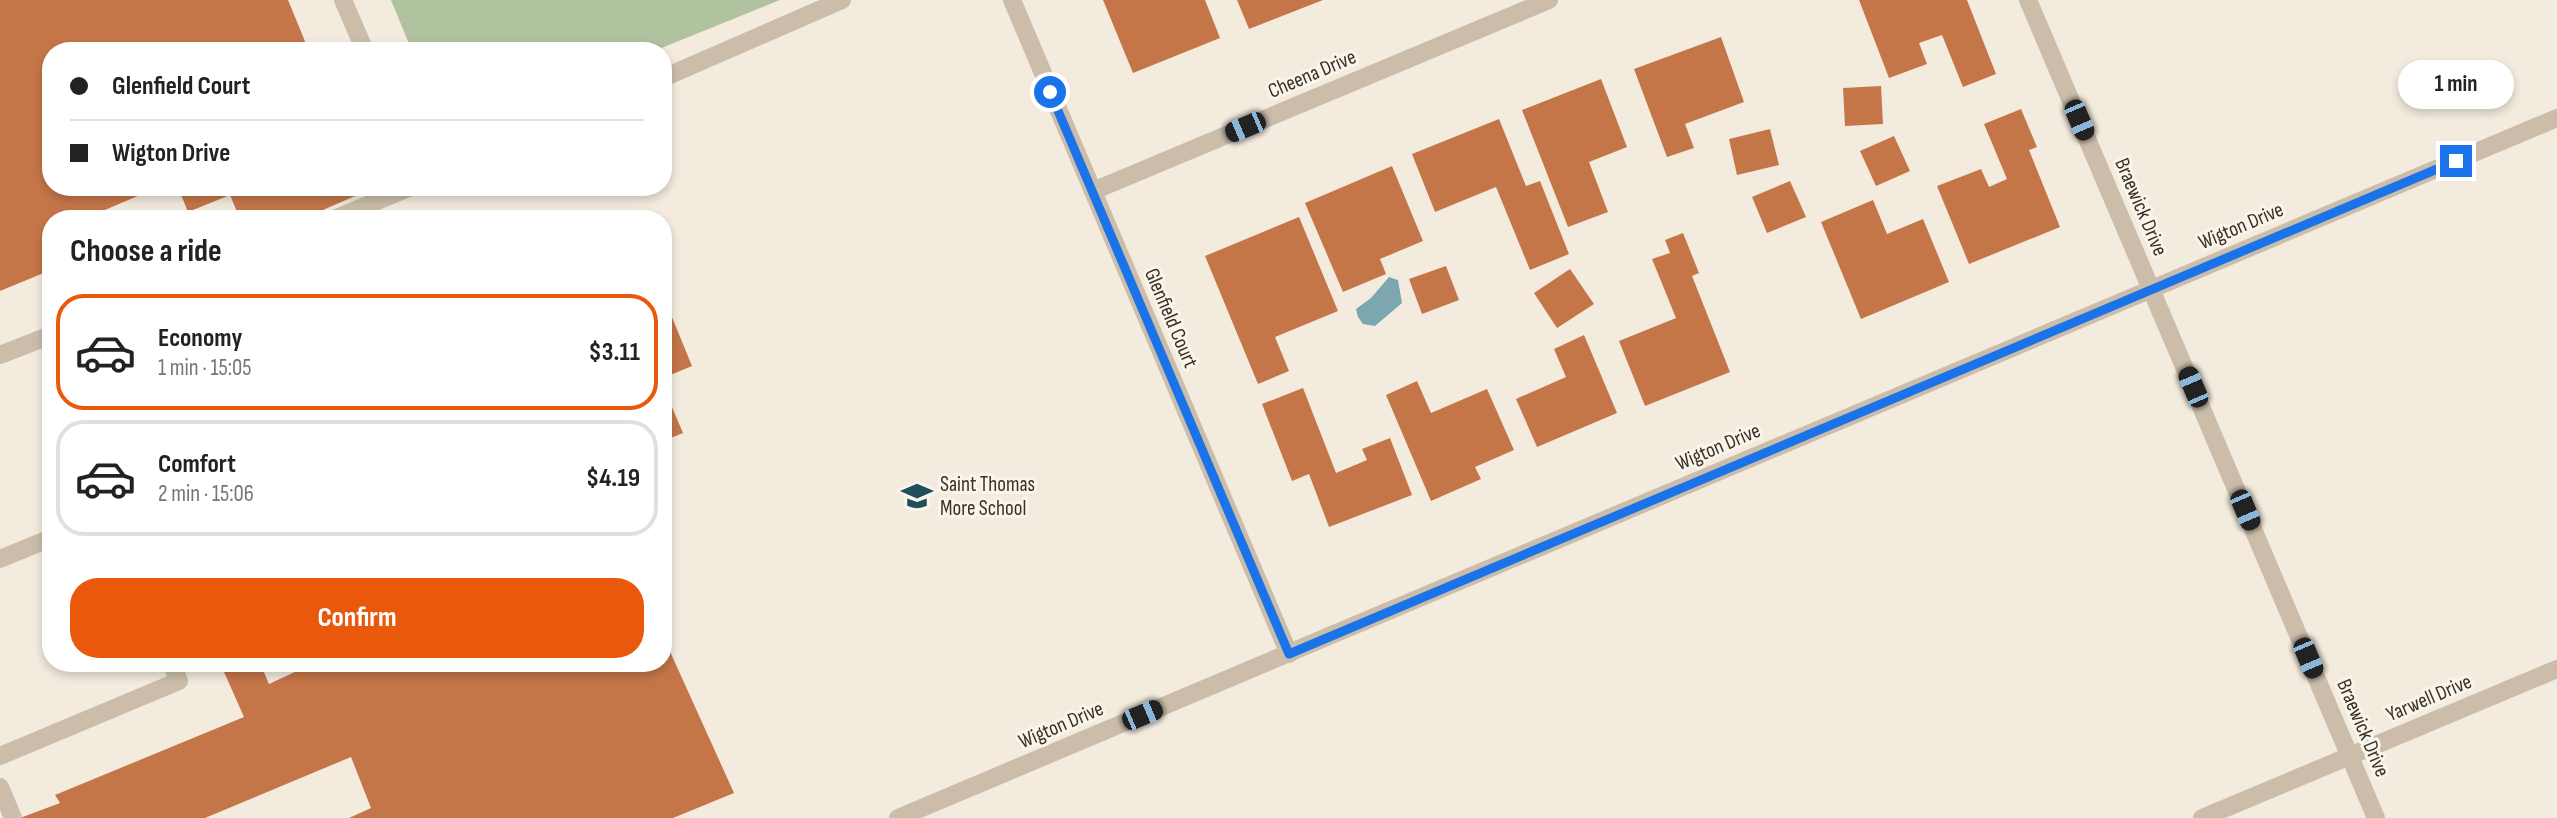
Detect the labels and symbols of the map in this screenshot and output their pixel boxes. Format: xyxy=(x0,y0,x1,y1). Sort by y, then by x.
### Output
street label: Cheena Drive xyxy=(1264,44,1360,104)
callout: 1 min xyxy=(2398,60,2514,108)
route start xyxy=(1034,76,1066,108)
car xyxy=(2062,97,2097,143)
car xyxy=(1222,109,1269,145)
route end xyxy=(2440,145,2472,177)
street label: Braewick Drive xyxy=(2109,154,2173,260)
street label: Wigton Drive xyxy=(2195,197,2287,255)
street label: Glenfield Court xyxy=(1139,264,1203,372)
car xyxy=(2176,364,2211,410)
street label: Wigton Drive xyxy=(1672,418,1764,476)
place label: Saint Thomas More School xyxy=(940,472,1035,521)
school or university icon: Saint Thomas More School xyxy=(900,479,934,513)
car xyxy=(2228,487,2263,533)
car xyxy=(2291,635,2326,681)
street label: Yarwell Drive xyxy=(2383,669,2475,727)
street label: Braewick Drive xyxy=(2331,675,2395,781)
street label: Wigton Drive xyxy=(1015,696,1107,754)
car xyxy=(1119,697,1166,733)

